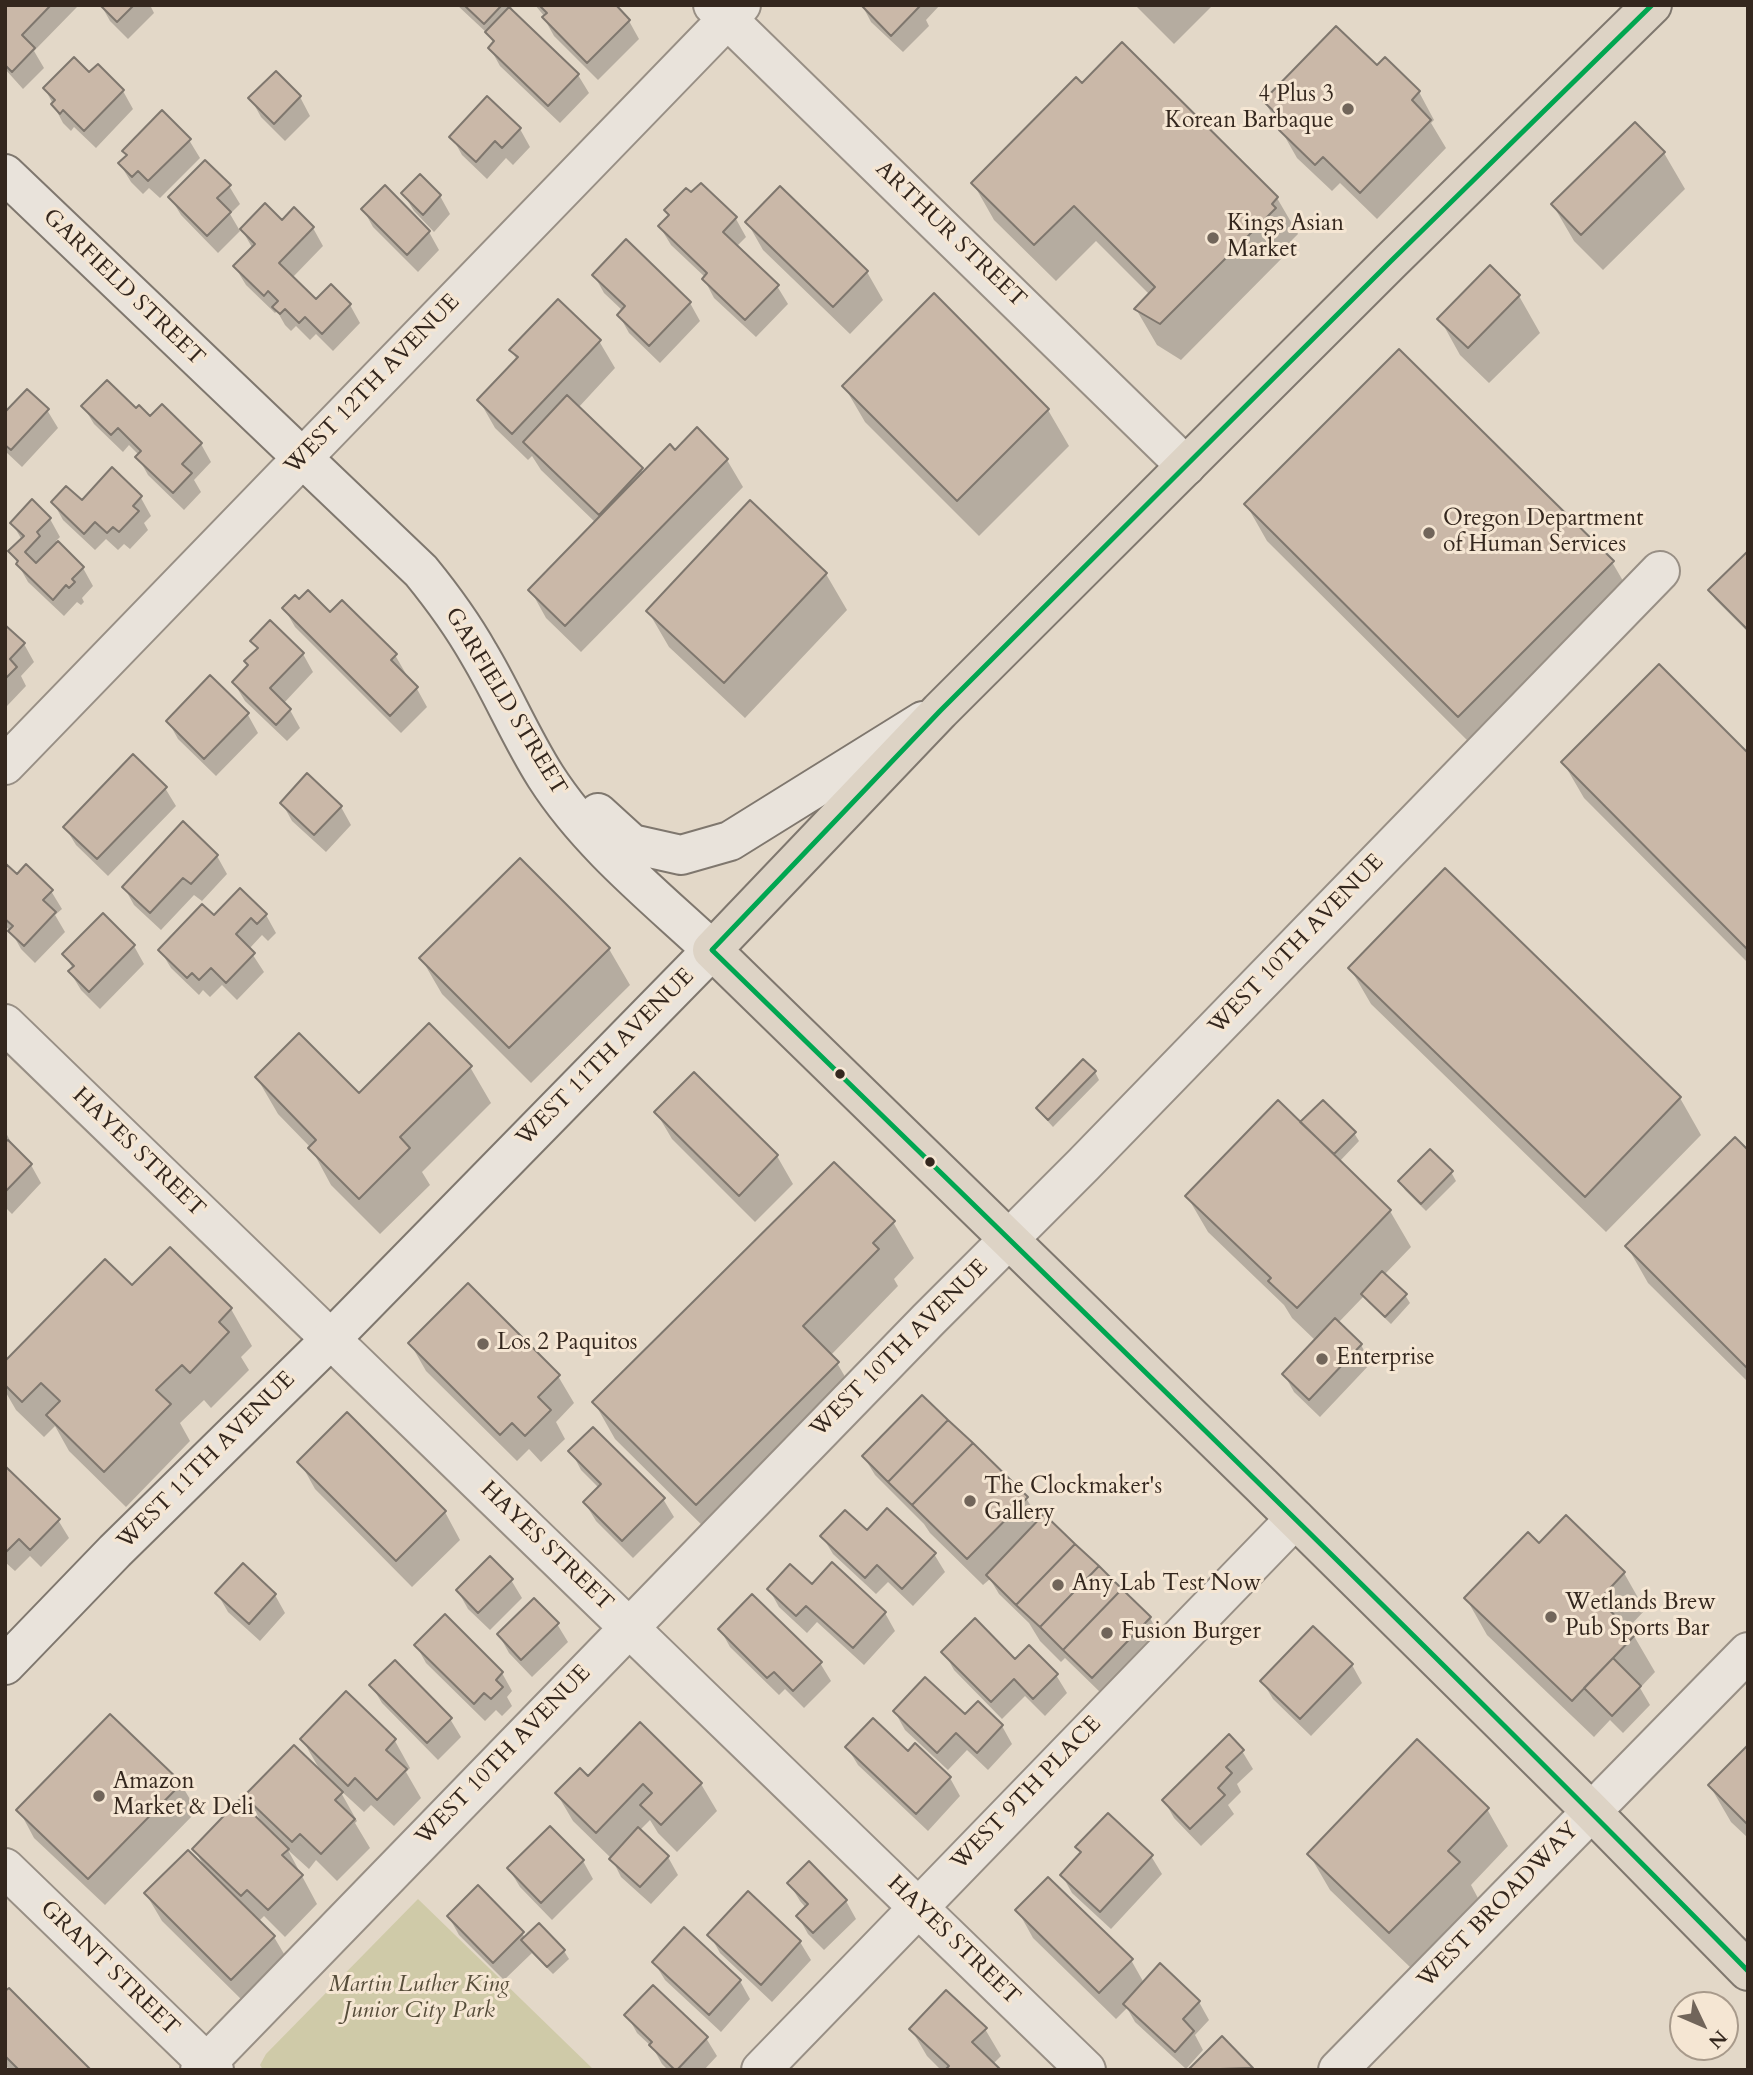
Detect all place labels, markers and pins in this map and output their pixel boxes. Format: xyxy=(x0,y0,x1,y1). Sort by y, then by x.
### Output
place label: 4 Plus 3 Korean Barbaque xyxy=(1165,82,1334,136)
marker: 4 Plus 3 Korean Barbaque xyxy=(1340,101,1356,117)
place label: Kings Asian Market xyxy=(1227,211,1344,265)
marker: Kings Asian Market xyxy=(1205,230,1221,246)
place label: Oregon Department of Human Services xyxy=(1443,506,1643,560)
marker: Oregon Department of Human Services xyxy=(1421,525,1437,541)
unlabelled marker xyxy=(833,1067,847,1081)
unlabelled marker xyxy=(923,1155,937,1169)
place label: Los 2 Paquitos xyxy=(497,1330,638,1358)
marker: Los 2 Paquitos xyxy=(475,1336,491,1352)
place label: Enterprise xyxy=(1336,1345,1435,1373)
marker: Enterprise xyxy=(1314,1351,1330,1367)
place label: The Clockmaker's Gallery xyxy=(984,1474,1162,1528)
marker: The Clockmaker's Gallery xyxy=(962,1493,978,1509)
place label: Any Lab Test Now xyxy=(1072,1571,1261,1599)
marker: Any Lab Test Now xyxy=(1050,1577,1066,1593)
place label: Wetlands Brew Pub Sports Bar xyxy=(1565,1590,1716,1644)
marker: Wetlands Brew Pub Sports Bar xyxy=(1543,1609,1559,1625)
place label: Fusion Burger xyxy=(1121,1619,1261,1647)
marker: Fusion Burger xyxy=(1099,1625,1115,1641)
place label: Amazon Market & Deli xyxy=(113,1769,254,1823)
marker: Amazon Market & Deli xyxy=(91,1788,107,1804)

